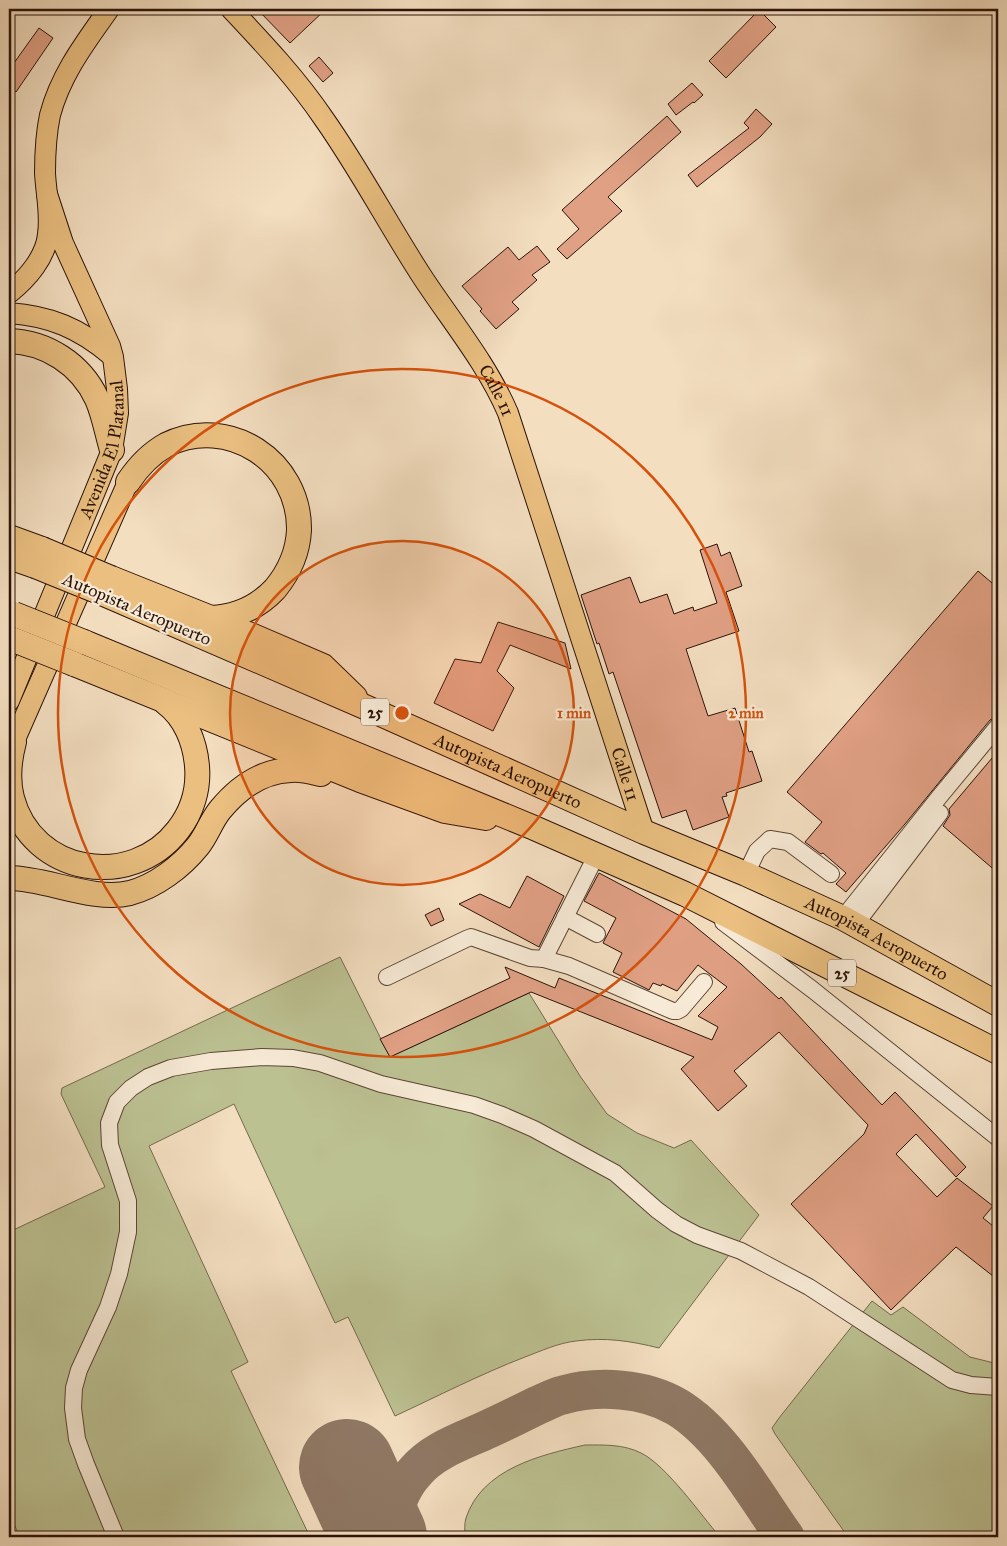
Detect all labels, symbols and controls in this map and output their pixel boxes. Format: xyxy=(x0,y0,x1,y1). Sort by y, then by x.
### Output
street label: Calle 11 xyxy=(474,361,519,419)
street label: Avenida El Platanal xyxy=(74,379,129,523)
street label: Autopista Aeropuerto xyxy=(58,567,215,650)
road number: 25 xyxy=(361,699,389,726)
centre of rings xyxy=(393,704,411,722)
text: 1 min xyxy=(557,704,592,722)
text: 2 min xyxy=(728,704,765,722)
street label: Autopista Aeropuerto xyxy=(430,728,585,814)
street label: Calle 11 xyxy=(606,744,644,804)
street label: Autopista Aeropuerto xyxy=(801,891,952,985)
road number: 25 xyxy=(828,960,856,986)

